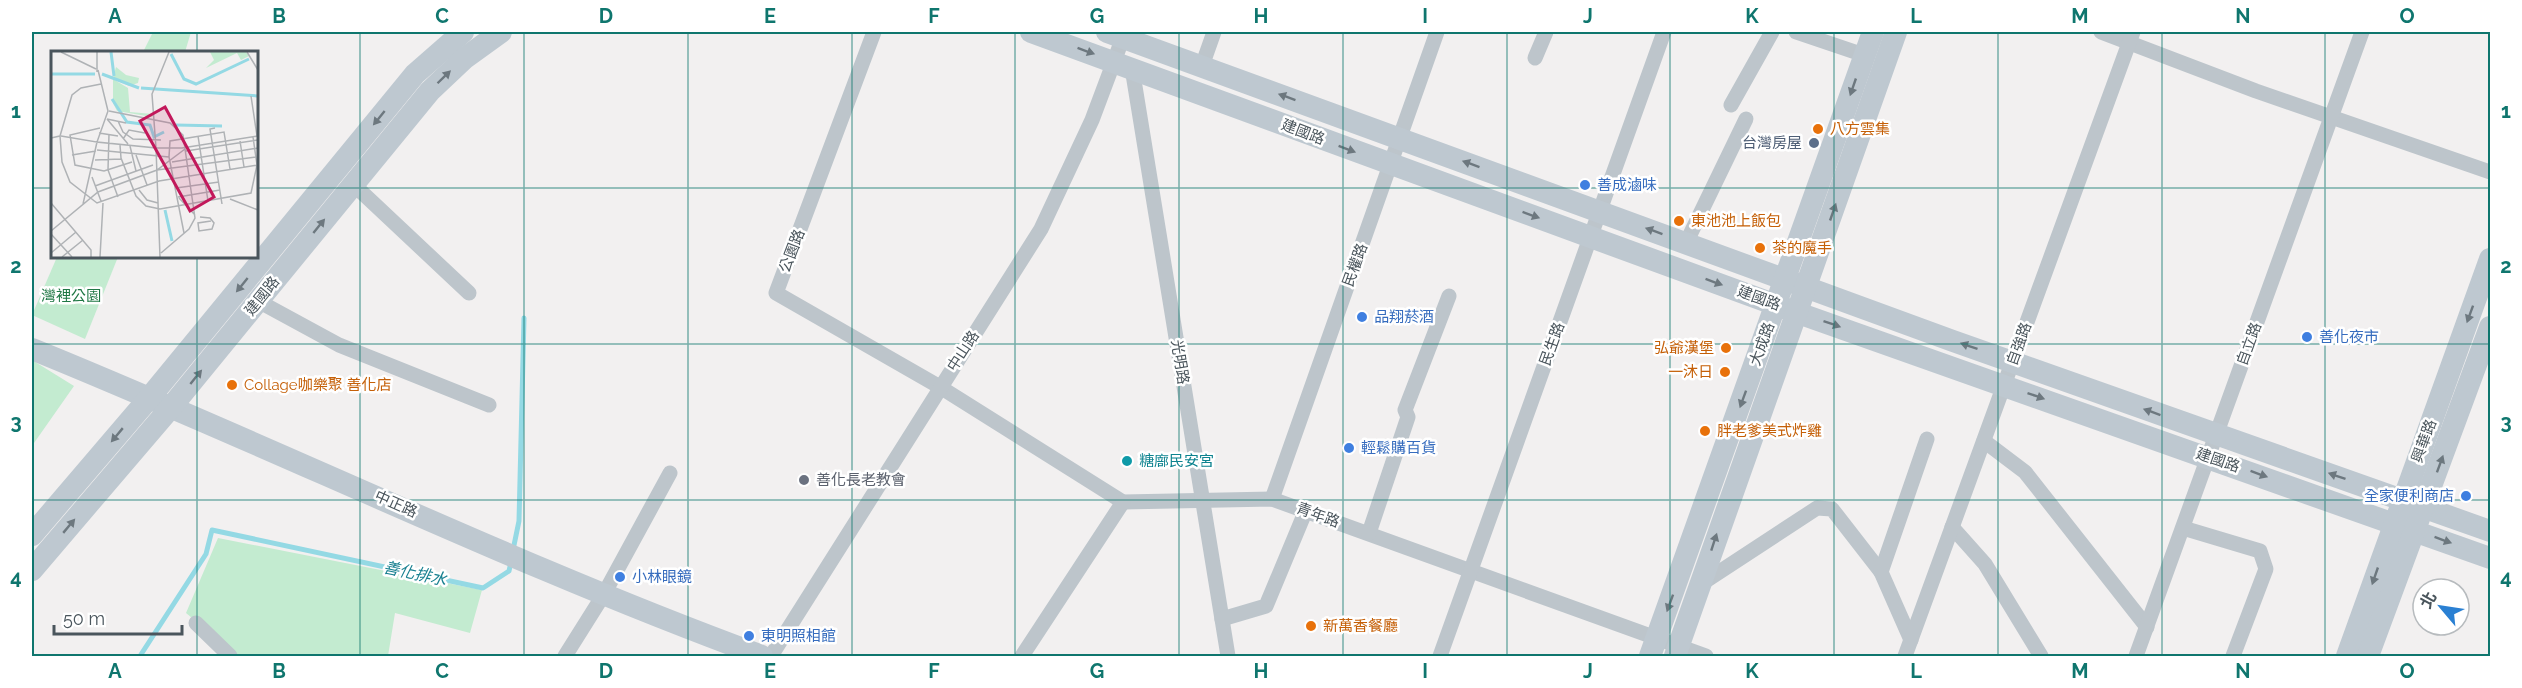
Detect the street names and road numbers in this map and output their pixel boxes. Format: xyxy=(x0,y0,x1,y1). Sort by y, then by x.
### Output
street label: 建國路 xyxy=(1279,116,1327,148)
street label: 公園路 xyxy=(776,227,808,275)
street label: 民權路 xyxy=(1339,241,1371,289)
street label: 建國路 xyxy=(241,273,283,319)
street label: 建國路 xyxy=(1735,282,1783,314)
street label: 民生路 xyxy=(1536,320,1568,368)
street label: 大成路 xyxy=(1746,320,1778,368)
street label: 自強路 xyxy=(2003,320,2035,368)
street label: 自立路 xyxy=(2233,320,2265,368)
street label: 中山路 xyxy=(943,327,983,375)
street label: 光明路 xyxy=(1168,338,1192,386)
street label: 興華路 xyxy=(2408,417,2440,465)
street label: 建國路 xyxy=(2194,444,2242,476)
street label: 中正路 xyxy=(372,487,420,521)
street label: 青年路 xyxy=(1294,499,1342,531)

